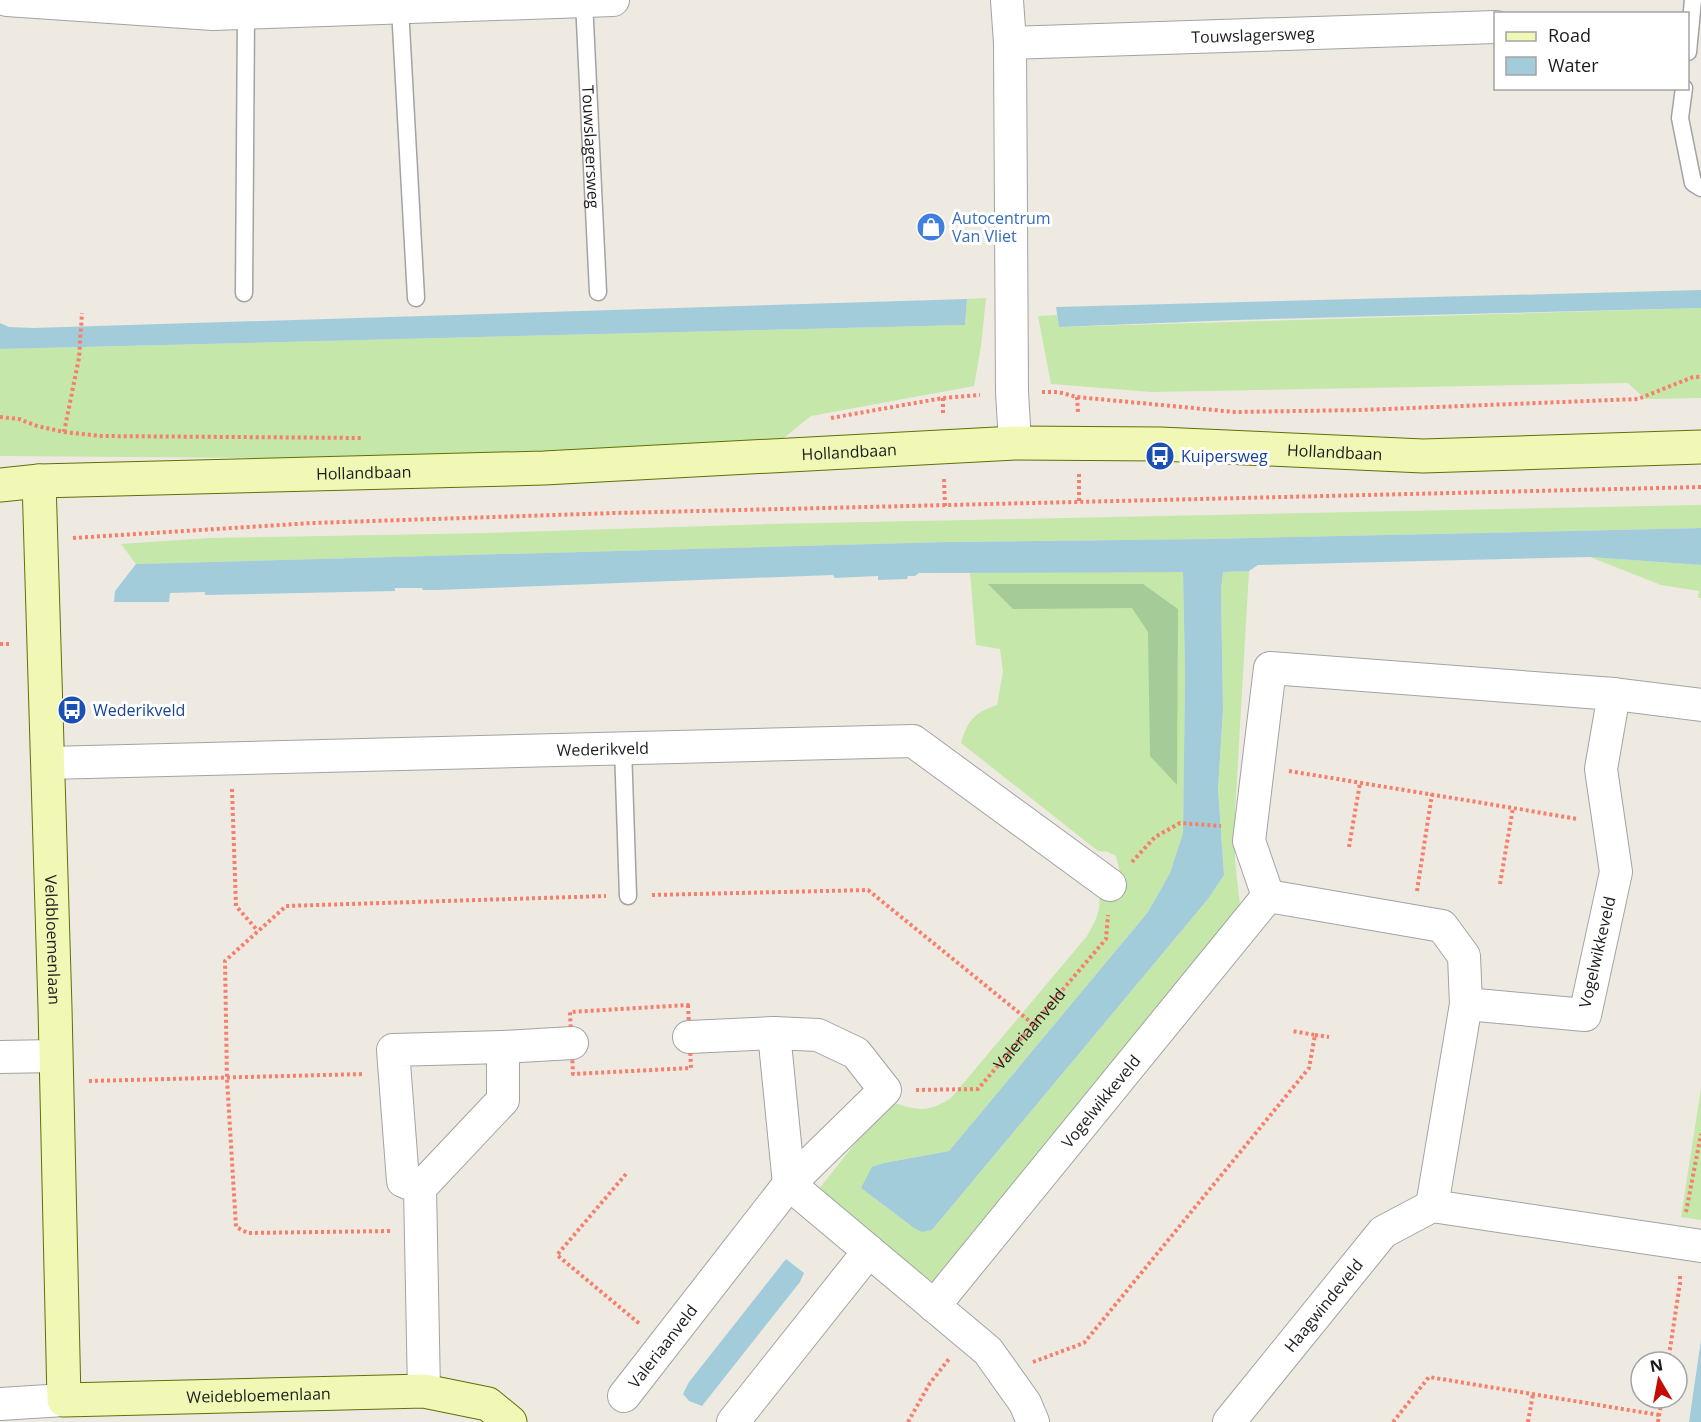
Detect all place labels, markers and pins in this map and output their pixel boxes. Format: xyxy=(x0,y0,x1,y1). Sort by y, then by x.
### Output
place label: Autocentrum Van Vliet xyxy=(952,207,1051,247)
shop icon: Autocentrum Van Vliet xyxy=(915,211,947,243)
bus stop icon: Kuipersweg xyxy=(1144,440,1176,472)
place label: Kuipersweg xyxy=(1181,445,1268,467)
bus stop icon: Wederikveld xyxy=(56,694,88,726)
place label: Wederikveld xyxy=(93,699,185,721)

